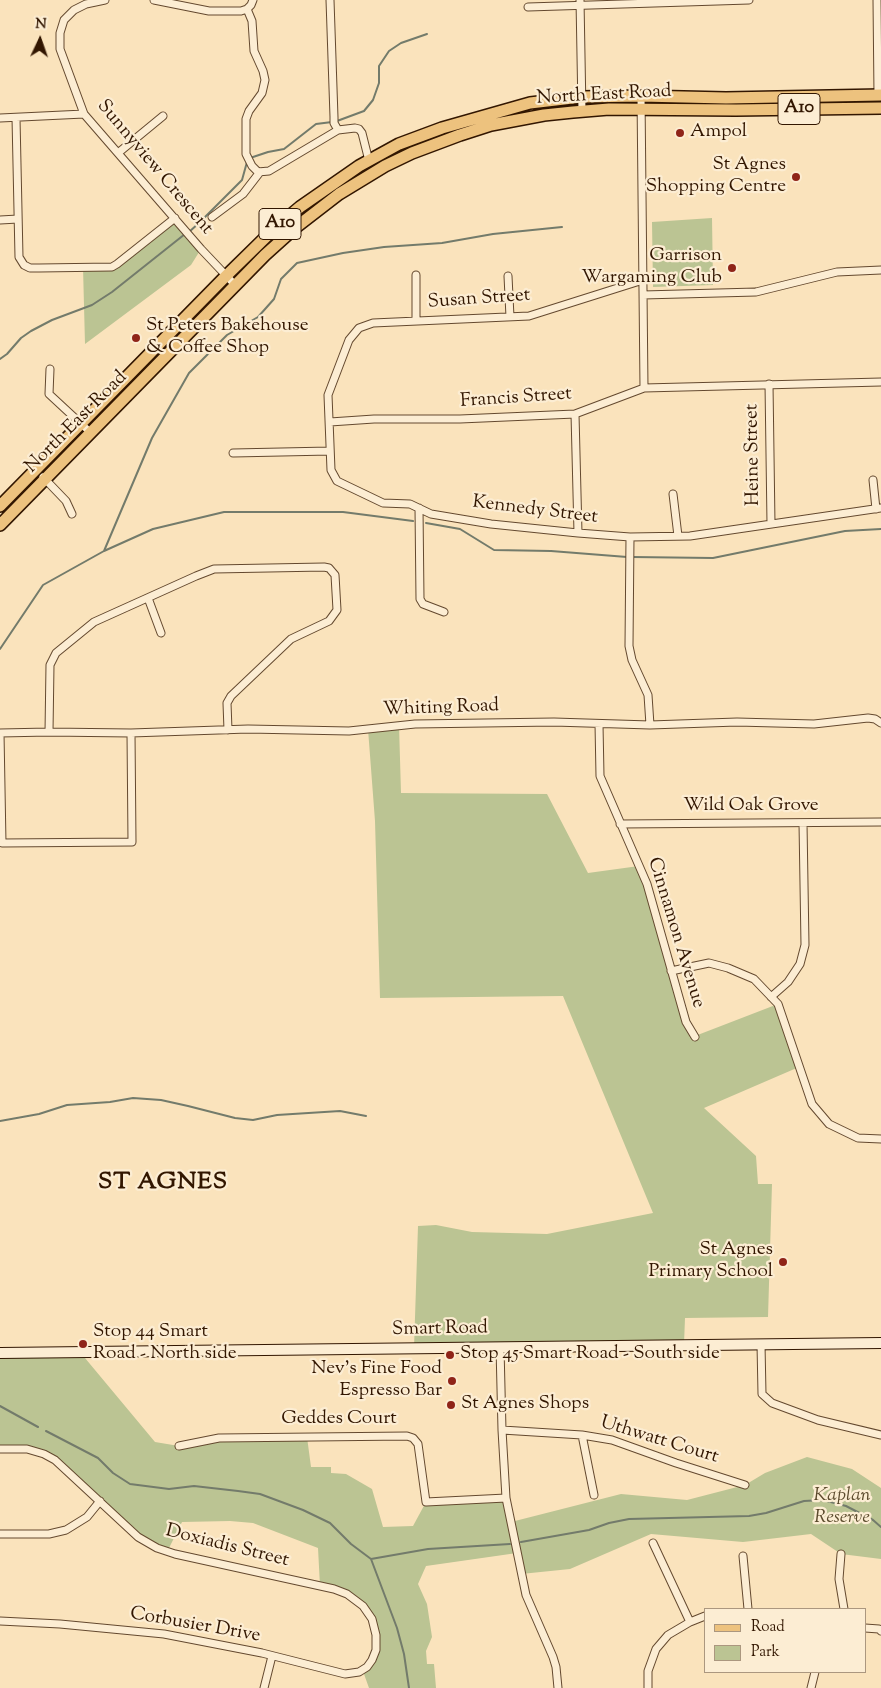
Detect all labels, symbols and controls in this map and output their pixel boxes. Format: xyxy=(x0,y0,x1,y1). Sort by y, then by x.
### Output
north arrow xyxy=(15,15,65,65)
text: N xyxy=(35,15,47,35)
street label: North East Road xyxy=(536,81,672,111)
road number: A10 xyxy=(778,94,820,125)
street label: Sunnyview Crescent xyxy=(91,96,217,240)
place label: Ampol xyxy=(690,122,747,144)
marker: Ampol xyxy=(674,127,686,139)
place label: St Agnes Shopping Centre xyxy=(646,155,786,199)
marker: St Agnes Shopping Centre xyxy=(790,171,802,183)
road number: A10 xyxy=(259,208,301,240)
place label: Garrison Wargaming Club xyxy=(581,246,722,290)
marker: Garrison Wargaming Club xyxy=(726,262,738,274)
street label: Susan Street xyxy=(427,285,531,315)
place label: St Peters Bakehouse & Coffee Shop xyxy=(146,316,309,360)
marker: St Peters Bakehouse & Coffee Shop xyxy=(130,332,142,344)
street label: North East Road xyxy=(21,367,133,479)
street label: Francis Street xyxy=(459,384,573,414)
street label: Heine Street xyxy=(742,404,766,506)
street label: Kennedy Street xyxy=(471,492,599,530)
street label: Whiting Road xyxy=(382,696,500,722)
street label: Wild Oak Grove xyxy=(683,796,819,818)
street label: Cinnamon Avenue xyxy=(641,855,709,1011)
district label: ST AGNES xyxy=(97,1170,229,1198)
place label: St Agnes Primary School xyxy=(648,1240,773,1284)
marker: St Agnes Primary School xyxy=(777,1256,789,1268)
street label: Smart Road xyxy=(392,1318,488,1342)
place label: Stop 44 Smart Road - North side xyxy=(93,1322,237,1366)
marker: Stop 44 Smart Road - North side xyxy=(77,1338,89,1350)
place label: Stop 45 Smart Road - South side xyxy=(460,1344,720,1366)
marker: Stop 45 Smart Road - South side xyxy=(444,1349,456,1361)
place label: Nev's Fine Food Espresso Bar xyxy=(311,1359,442,1403)
marker: Nev's Fine Food Espresso Bar xyxy=(446,1375,458,1387)
place label: St Agnes Shops xyxy=(461,1394,589,1416)
marker: St Agnes Shops xyxy=(445,1399,457,1411)
street label: Geddes Court xyxy=(281,1409,397,1431)
street label: Uthwatt Court xyxy=(597,1412,721,1470)
park label: Kaplan Reserve xyxy=(813,1486,871,1530)
street label: Doxiadis Street xyxy=(163,1521,291,1573)
street label: Corbusier Drive xyxy=(128,1603,262,1649)
legend xyxy=(704,1608,866,1673)
text: Road xyxy=(751,1617,785,1638)
text: Park xyxy=(751,1642,780,1663)

